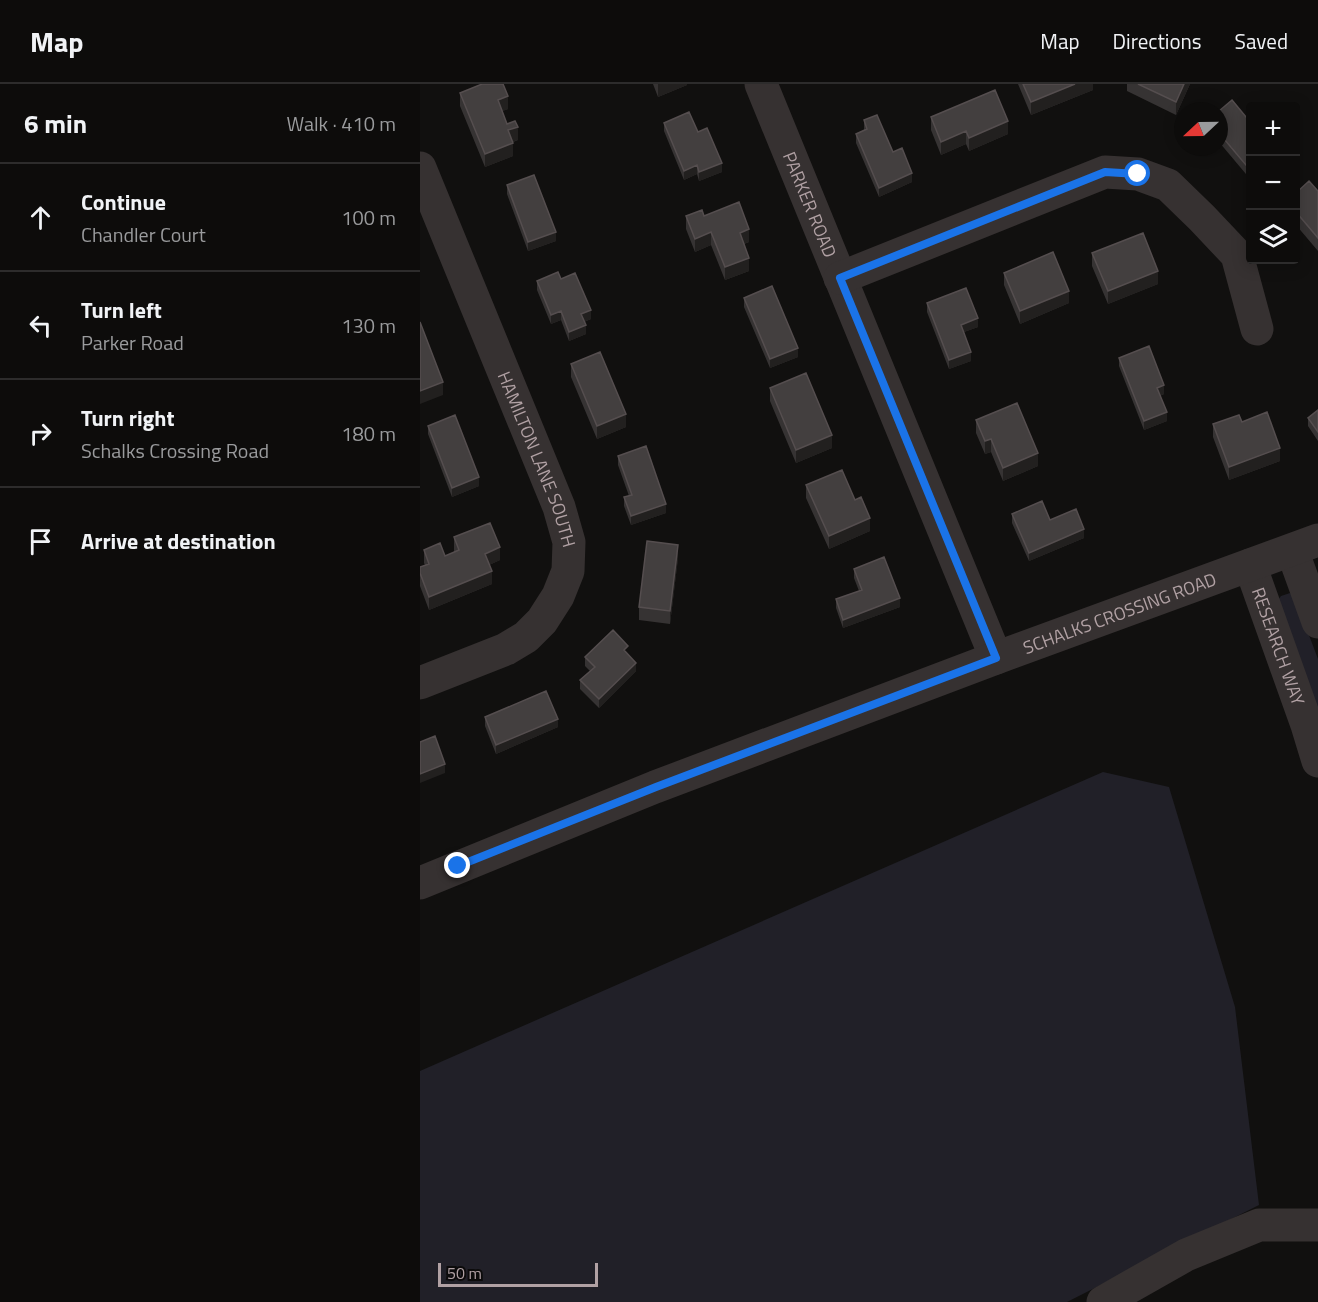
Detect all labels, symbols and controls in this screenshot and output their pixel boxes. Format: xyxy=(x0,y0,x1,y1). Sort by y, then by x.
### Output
text: Map xyxy=(30,20,84,63)
text: Map xyxy=(1040,25,1080,57)
text: Directions xyxy=(1113,25,1202,57)
text: Saved xyxy=(1235,25,1288,57)
north arrow xyxy=(1174,102,1228,156)
map controls xyxy=(1246,102,1300,264)
button: + xyxy=(1246,102,1300,156)
text: 6 min xyxy=(24,104,87,143)
text: Walk · 410 m xyxy=(287,108,396,139)
street label: PARKER ROAD xyxy=(776,147,844,261)
button: − xyxy=(1246,156,1300,210)
route start xyxy=(1124,160,1150,186)
text: Continue xyxy=(81,185,166,219)
icon: ahead xyxy=(24,201,57,234)
text: 100 m xyxy=(341,202,396,233)
button: layers xyxy=(1246,210,1300,264)
text: Chandler Court xyxy=(81,219,206,250)
text: Turn left xyxy=(81,293,162,327)
icon: left xyxy=(24,309,57,342)
text: 130 m xyxy=(341,310,396,341)
text: Parker Road xyxy=(81,327,184,358)
street label: HAMILTON LANE SOUTH xyxy=(491,367,583,550)
text: Turn right xyxy=(81,401,175,435)
icon: right xyxy=(24,417,57,450)
text: 180 m xyxy=(341,418,396,449)
text: Schalks Crossing Road xyxy=(81,435,269,466)
text: Arrive at destination xyxy=(81,524,276,558)
icon: arrive xyxy=(24,525,57,558)
street label: SCHALKS CROSSING ROAD xyxy=(1019,565,1220,661)
street label: RESEARCH WAY xyxy=(1245,583,1312,709)
route end xyxy=(444,852,470,878)
scale bar xyxy=(438,1260,598,1288)
text: 50 m xyxy=(447,1261,482,1285)

